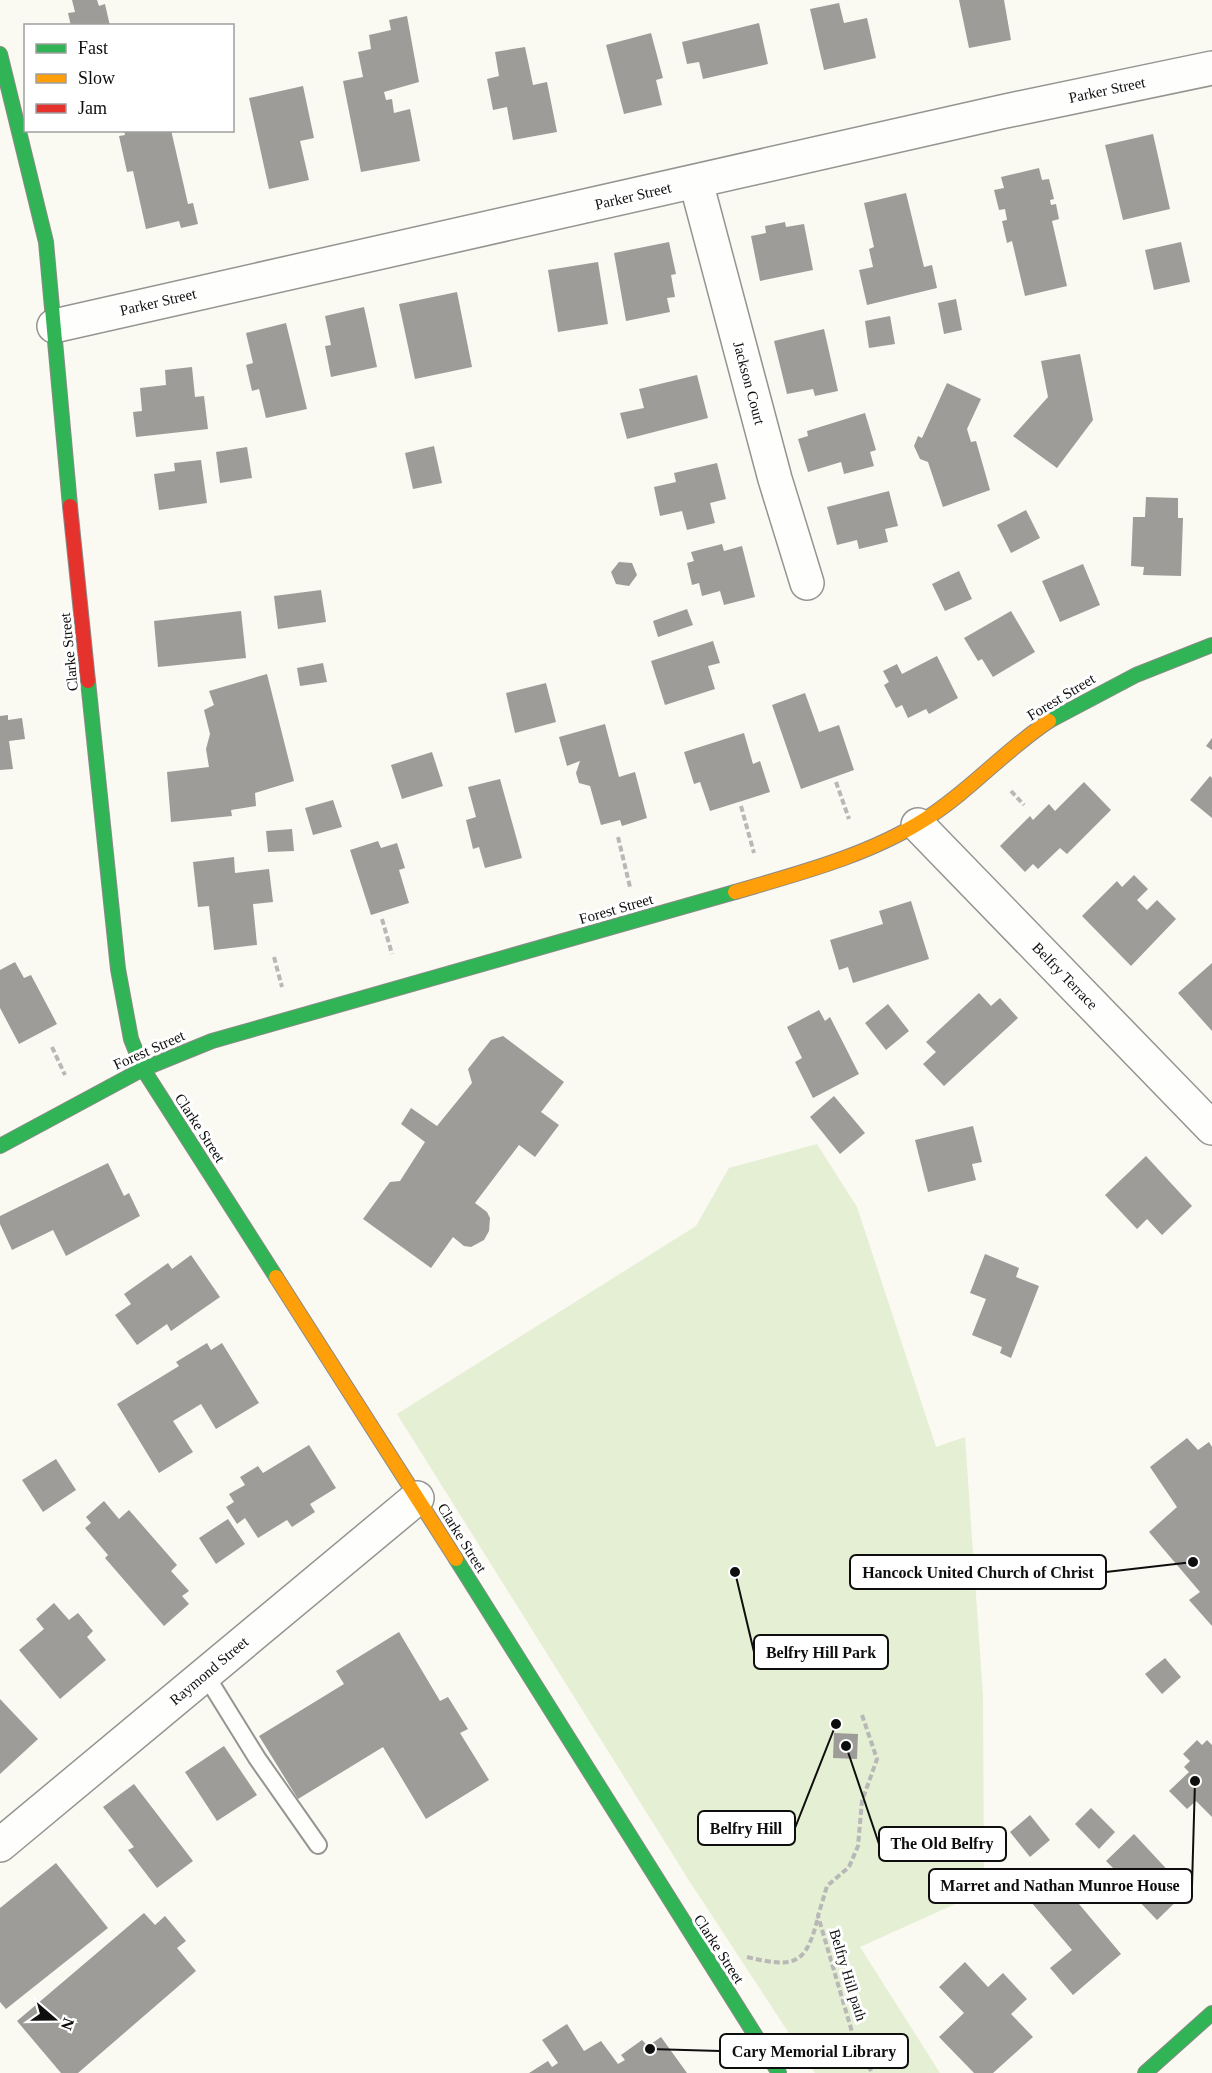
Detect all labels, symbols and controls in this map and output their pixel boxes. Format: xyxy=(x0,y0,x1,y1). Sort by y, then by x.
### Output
legend xyxy=(24,24,234,132)
text: Fast xyxy=(78,38,108,58)
text: Slow xyxy=(78,68,115,88)
street label: Parker Street xyxy=(1067,74,1148,106)
text: Jam xyxy=(78,98,107,118)
street label: Parker Street xyxy=(593,179,674,213)
street label: Parker Street xyxy=(118,285,199,319)
street label: Jackson Court xyxy=(730,340,768,427)
street label: Clarke Street xyxy=(57,611,81,692)
street label: Forest Street xyxy=(1024,670,1099,723)
street label: Forest Street xyxy=(577,891,656,927)
street label: Belfry Terrace xyxy=(1029,939,1101,1013)
street label: Forest Street xyxy=(111,1027,188,1073)
street label: Clarke Street xyxy=(172,1091,229,1166)
street label: Clarke Street xyxy=(434,1500,490,1576)
callout: Hancock United Church of Christ xyxy=(850,1555,1106,1589)
text: Hancock United Church of Christ xyxy=(862,1564,1095,1581)
street label: Raymond Street xyxy=(167,1633,252,1708)
callout: Belfry Hill Park xyxy=(754,1635,888,1669)
text: Belfry Hill Park xyxy=(766,1644,876,1662)
callout: Belfry Hill xyxy=(698,1811,795,1845)
text: Belfry Hill xyxy=(710,1820,783,1838)
callout: The Old Belfry xyxy=(879,1827,1006,1861)
text: The Old Belfry xyxy=(890,1835,994,1853)
callout: Marret and Nathan Munroe House xyxy=(929,1869,1192,1903)
text: Marret and Nathan Munroe House xyxy=(940,1877,1180,1894)
street label: Clarke Street xyxy=(691,1912,748,1987)
street label: Belfry Hill path xyxy=(826,1927,870,2023)
north arrow xyxy=(24,1989,84,2049)
text: N xyxy=(58,2016,78,2033)
callout: Cary Memorial Library xyxy=(720,2034,908,2068)
text: Cary Memorial Library xyxy=(732,2043,896,2061)

